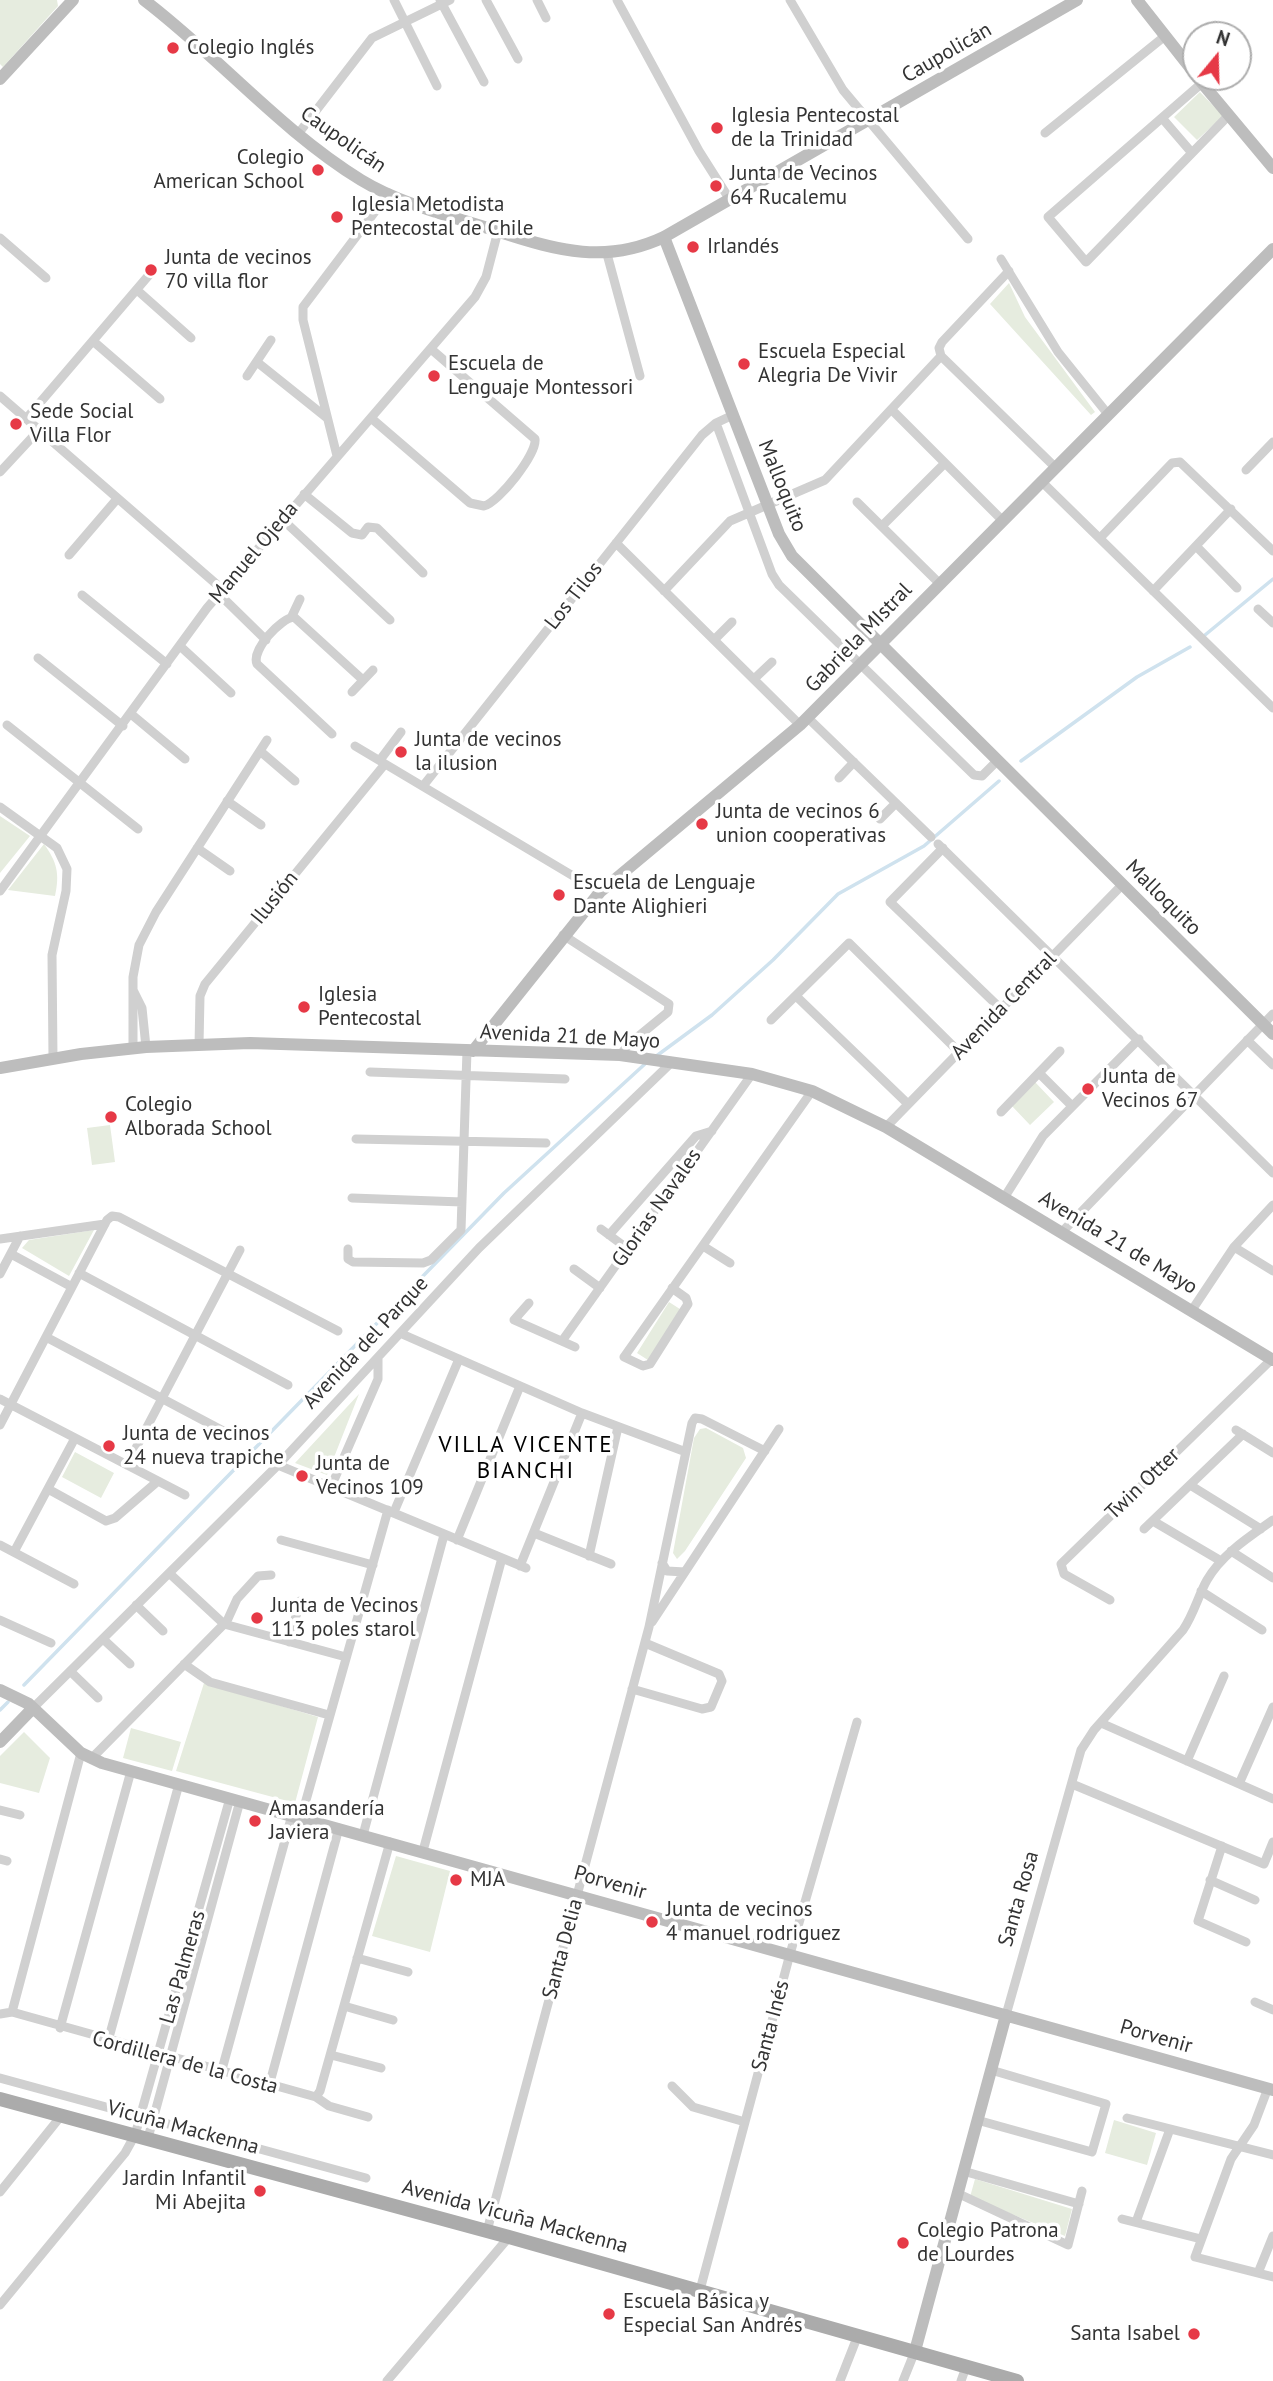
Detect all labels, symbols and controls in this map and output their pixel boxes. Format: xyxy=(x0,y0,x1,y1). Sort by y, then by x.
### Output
street label: Caupolicán xyxy=(898,17,996,89)
north arrow xyxy=(1182,21,1252,91)
text: N xyxy=(1213,25,1233,51)
place label: Colegio Inglés xyxy=(187,35,314,61)
marker: Colegio Inglés xyxy=(165,40,181,56)
street label: Caupolicán xyxy=(295,101,391,179)
place label: Iglesia Pentecostal de la Trinidad xyxy=(731,103,899,153)
marker: Iglesia Pentecostal de la Trinidad xyxy=(709,120,725,136)
place label: Colegio American School xyxy=(153,145,304,195)
place label: Junta de Vecinos 64 Rucalemu xyxy=(730,161,877,211)
marker: Colegio American School xyxy=(310,162,326,178)
marker: Junta de Vecinos 64 Rucalemu xyxy=(708,178,724,194)
place label: Iglesia Metodista Pentecostal de Chile xyxy=(351,192,533,242)
marker: Iglesia Metodista Pentecostal de Chile xyxy=(329,209,345,225)
place label: Irlandés xyxy=(707,234,779,260)
marker: Irlandés xyxy=(685,239,701,255)
place label: Junta de vecinos 70 villa flor xyxy=(165,245,312,295)
marker: Junta de vecinos 70 villa flor xyxy=(143,262,159,278)
place label: Escuela Especial Alegria De Vivir xyxy=(758,339,905,389)
place label: Escuela de Lenguaje Montessori xyxy=(448,351,633,401)
marker: Escuela Especial Alegria De Vivir xyxy=(736,356,752,372)
marker: Escuela de Lenguaje Montessori xyxy=(426,368,442,384)
place label: Sede Social Villa Flor xyxy=(30,399,133,449)
marker: Sede Social Villa Flor xyxy=(8,416,24,432)
street label: Malloquito xyxy=(752,436,812,536)
street label: Manuel Ojeda xyxy=(204,497,304,609)
street label: Los Tilos xyxy=(540,557,608,635)
street label: Gabriela MIstral xyxy=(800,578,918,698)
place label: Junta de vecinos la ilusion xyxy=(415,727,562,777)
marker: Junta de vecinos la ilusion xyxy=(393,744,409,760)
place label: Junta de vecinos 6 union cooperativas xyxy=(716,799,886,849)
marker: Junta de vecinos 6 union cooperativas xyxy=(694,816,710,832)
street label: Malloquito xyxy=(1120,855,1206,941)
street label: Ilusión xyxy=(246,866,304,930)
place label: Escuela de Lenguaje Dante Alighieri xyxy=(573,870,755,920)
marker: Escuela de Lenguaje Dante Alighieri xyxy=(551,887,567,903)
street label: Avenida Central xyxy=(946,947,1062,1065)
place label: Iglesia Pentecostal xyxy=(318,982,421,1032)
marker: Iglesia Pentecostal xyxy=(296,999,312,1015)
street label: Avenida 21 de Mayo xyxy=(479,1020,661,1054)
place label: Junta de Vecinos 67 xyxy=(1102,1064,1198,1114)
marker: Junta de Vecinos 67 xyxy=(1080,1081,1096,1097)
place label: Colegio Alborada School xyxy=(125,1092,272,1142)
marker: Colegio Alborada School xyxy=(103,1109,119,1125)
street label: Glorias Navales xyxy=(607,1144,707,1272)
street label: Avenida 21 de Mayo xyxy=(1034,1186,1202,1300)
street label: Avenida del Parque xyxy=(298,1271,434,1415)
place label: Junta de vecinos 24 nueva trapiche xyxy=(123,1421,284,1471)
district label: VILLA VICENTE BIANCHI xyxy=(440,1431,612,1485)
marker: Junta de vecinos 24 nueva trapiche xyxy=(101,1438,117,1454)
street label: Twin Otter xyxy=(1101,1443,1185,1525)
place label: Junta de Vecinos 109 xyxy=(316,1451,424,1501)
marker: Junta de Vecinos 109 xyxy=(294,1468,310,1484)
place label: Junta de Vecinos 113 poles starol xyxy=(271,1593,418,1643)
marker: Junta de Vecinos 113 poles starol xyxy=(249,1610,265,1626)
place label: Amasandería Javiera xyxy=(269,1796,385,1846)
marker: Amasandería Javiera xyxy=(247,1813,263,1829)
street label: Santa Rosa xyxy=(993,1848,1045,1950)
street label: Porvenir xyxy=(571,1861,649,1905)
place label: MJA xyxy=(470,1867,505,1893)
marker: MJA xyxy=(448,1872,464,1888)
street label: Santa Delia xyxy=(538,1896,588,2002)
place label: Junta de vecinos 4 manuel rodriguez xyxy=(666,1897,841,1947)
street label: Las Palmeras xyxy=(155,1907,211,2027)
marker: Junta de vecinos 4 manuel rodriguez xyxy=(644,1914,660,1930)
street label: Santa Inés xyxy=(747,1978,795,2074)
street label: Porvenir xyxy=(1117,2015,1195,2059)
street label: Cordillera de la Costa xyxy=(89,2026,281,2100)
street label: Vicuña Mackenna xyxy=(104,2096,262,2160)
place label: Jardin Infantil Mi Abejita xyxy=(123,2166,246,2216)
street label: Avenida Vicuña Mackenna xyxy=(399,2175,631,2259)
marker: Jardin Infantil Mi Abejita xyxy=(252,2183,268,2199)
place label: Colegio Patrona de Lourdes xyxy=(917,2218,1059,2268)
marker: Colegio Patrona de Lourdes xyxy=(895,2235,911,2251)
place label: Escuela Básica y Especial San Andrés xyxy=(623,2289,803,2339)
marker: Escuela Básica y Especial San Andrés xyxy=(601,2306,617,2322)
place label: Santa Isabel xyxy=(1070,2321,1180,2347)
marker: Santa Isabel xyxy=(1186,2326,1202,2342)

